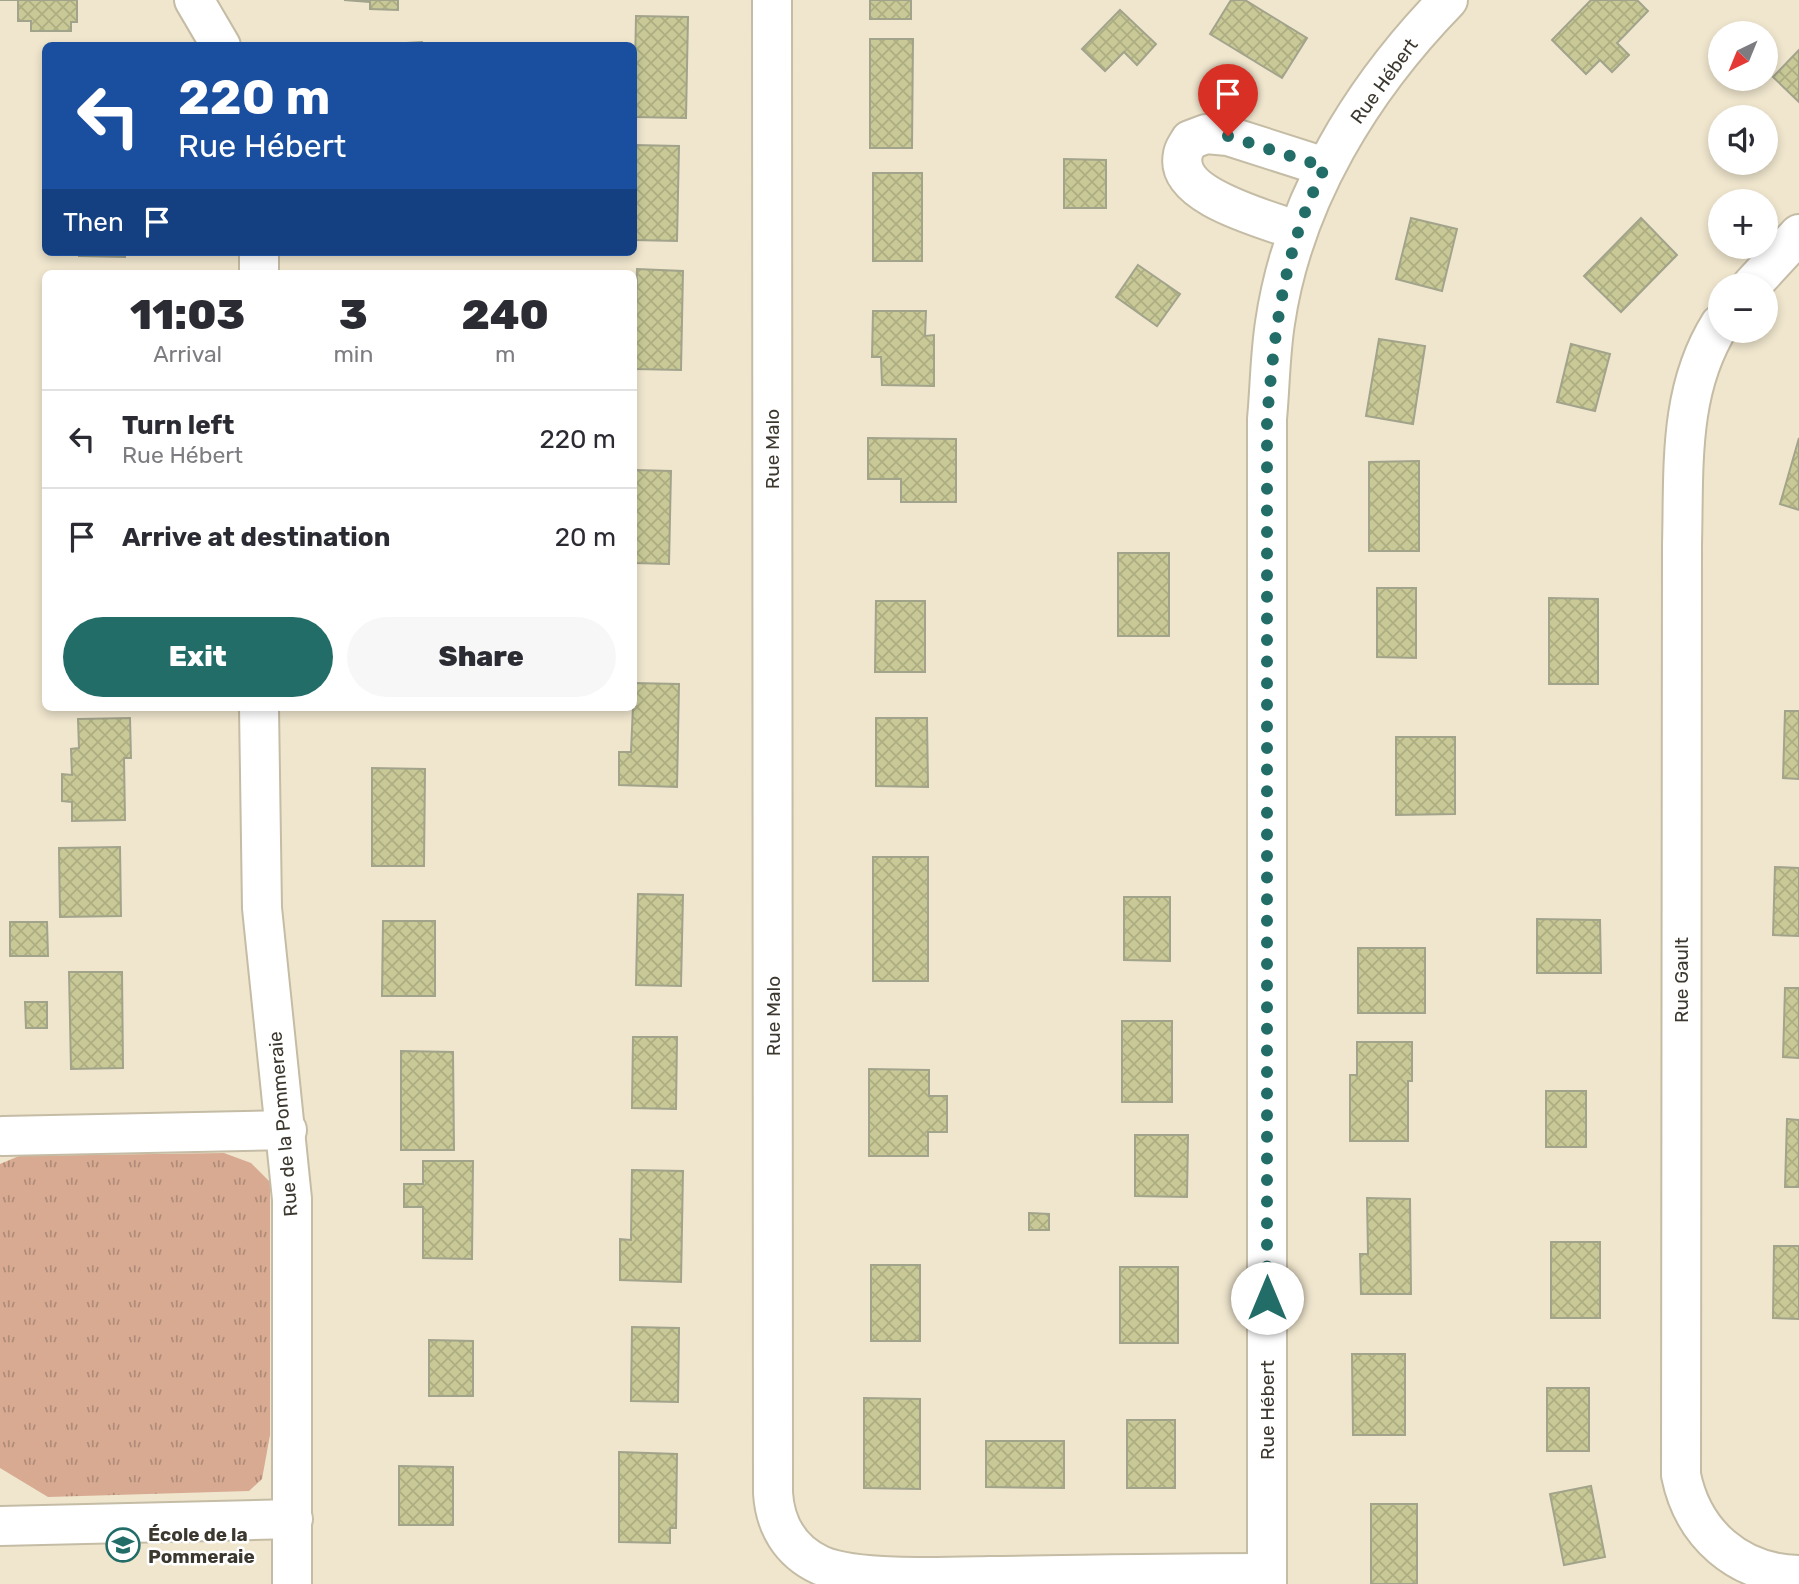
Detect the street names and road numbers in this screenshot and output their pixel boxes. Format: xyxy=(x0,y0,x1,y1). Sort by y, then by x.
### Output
street label: Rue Hébert xyxy=(1345,33,1423,128)
street label: Rue Malo xyxy=(761,409,784,489)
street label: Rue Gault xyxy=(1670,936,1693,1023)
street label: Rue Malo xyxy=(762,976,785,1056)
street label: Rue de la Pommeraie xyxy=(263,1030,303,1218)
street label: Rue Hébert xyxy=(1256,1359,1279,1460)

